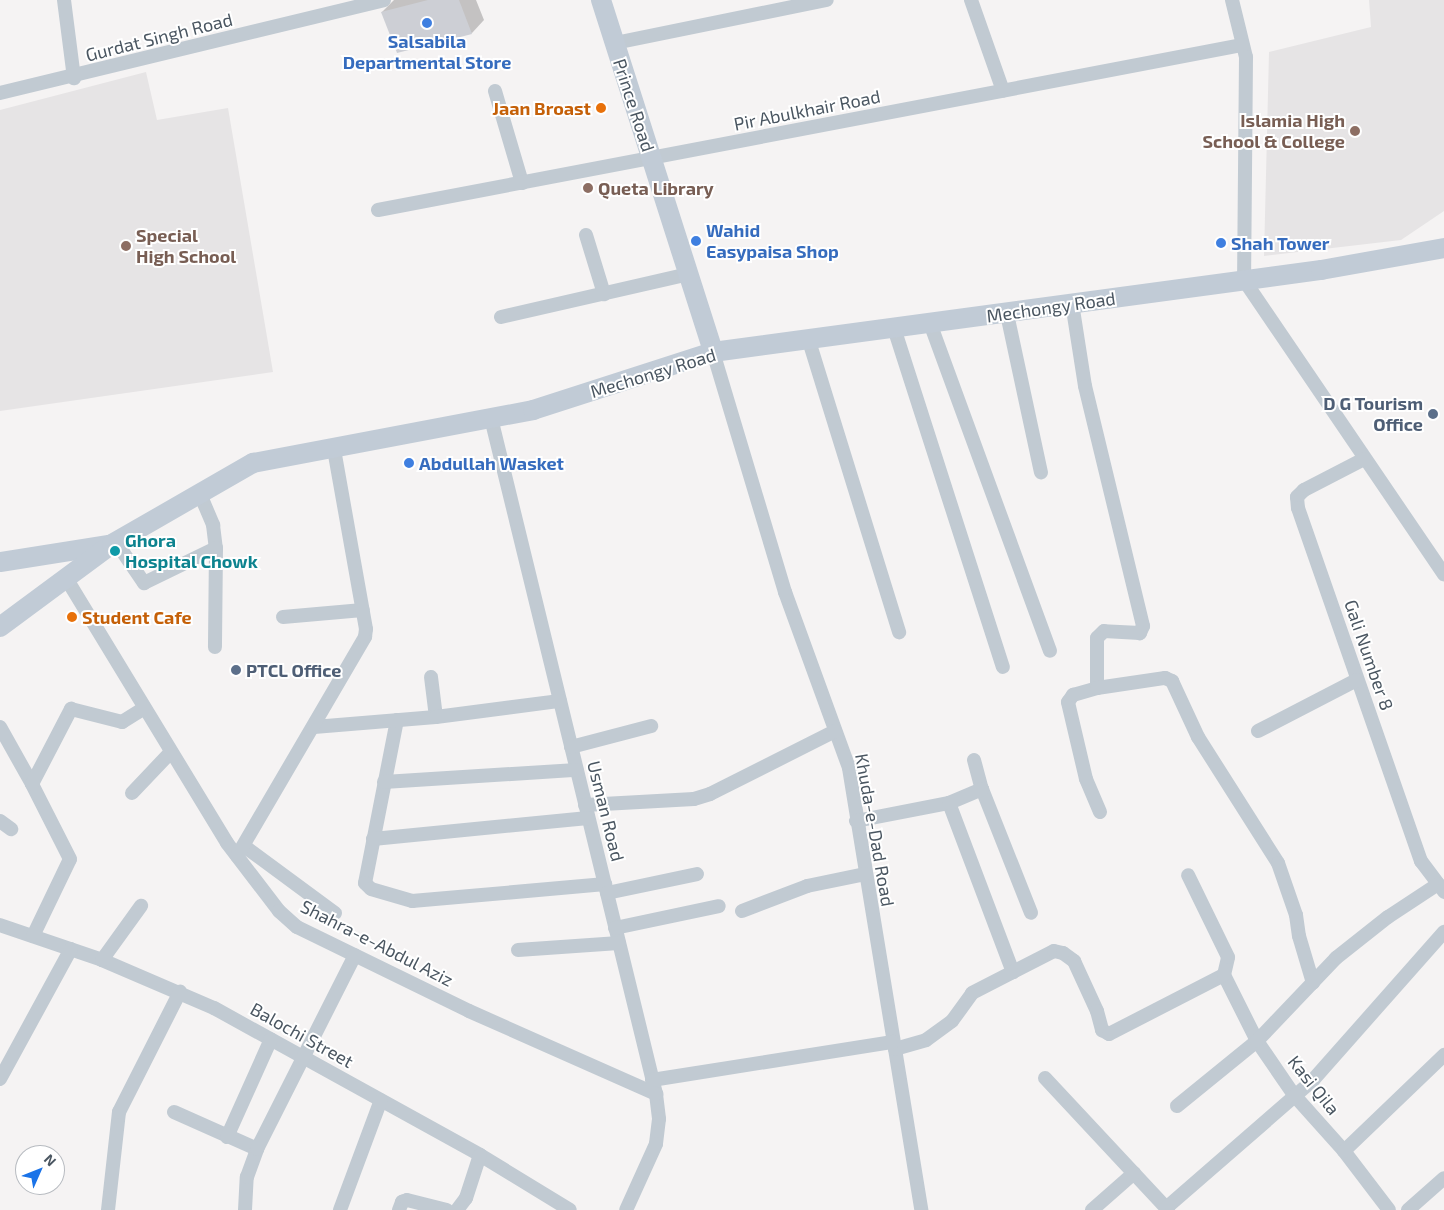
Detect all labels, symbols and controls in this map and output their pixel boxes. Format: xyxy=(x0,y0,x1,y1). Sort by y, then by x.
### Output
street label: Gurdat Singh Road xyxy=(83,8,235,66)
marker: Salsabila Departmental Store xyxy=(421,17,433,29)
place label: Salsabila Departmental Store xyxy=(342,31,512,74)
street label: Prince Road xyxy=(609,56,659,154)
street label: Pir Abulkhair Road xyxy=(731,85,883,135)
place label: Jaan Broast xyxy=(492,97,591,119)
marker: Jaan Broast xyxy=(595,102,607,114)
place label: Islamia High School & College xyxy=(1202,110,1345,152)
marker: Islamia High School & College xyxy=(1349,125,1361,137)
place label: Queta Library xyxy=(598,177,714,199)
marker: Queta Library xyxy=(582,182,594,194)
place label: Wahid Easypaisa Shop xyxy=(706,220,839,262)
place label: Special High School xyxy=(136,225,236,268)
place label: Shah Tower xyxy=(1231,232,1330,254)
marker: Wahid Easypaisa Shop xyxy=(690,235,702,247)
marker: Shah Tower xyxy=(1215,237,1227,249)
marker: Special High School xyxy=(120,240,132,252)
street label: Mechongy Road xyxy=(985,287,1117,327)
street label: Mechongy Road xyxy=(587,344,719,402)
place label: D G Tourism Office xyxy=(1323,393,1423,436)
marker: D G Tourism Office xyxy=(1427,408,1439,420)
place label: Abdullah Wasket xyxy=(419,452,564,474)
marker: Abdullah Wasket xyxy=(403,457,415,469)
place label: Ghora Hospital Chowk xyxy=(125,530,258,572)
marker: Ghora Hospital Chowk xyxy=(109,545,121,557)
street label: Gali Number 8 xyxy=(1340,597,1398,713)
place label: Student Cafe xyxy=(82,606,192,628)
marker: Student Cafe xyxy=(66,611,78,623)
place label: PTCL Office xyxy=(246,659,342,681)
marker: PTCL Office xyxy=(230,664,242,676)
street label: Khuda-e-Dad Road xyxy=(851,752,899,908)
street label: Usman Road xyxy=(583,759,629,863)
street label: Shahra-e-Abdul Aziz xyxy=(297,895,457,991)
street label: Balochi Street xyxy=(247,998,357,1072)
street label: Kasi Qila xyxy=(1284,1051,1344,1119)
north arrow xyxy=(15,1145,65,1195)
text: N xyxy=(41,1150,60,1169)

